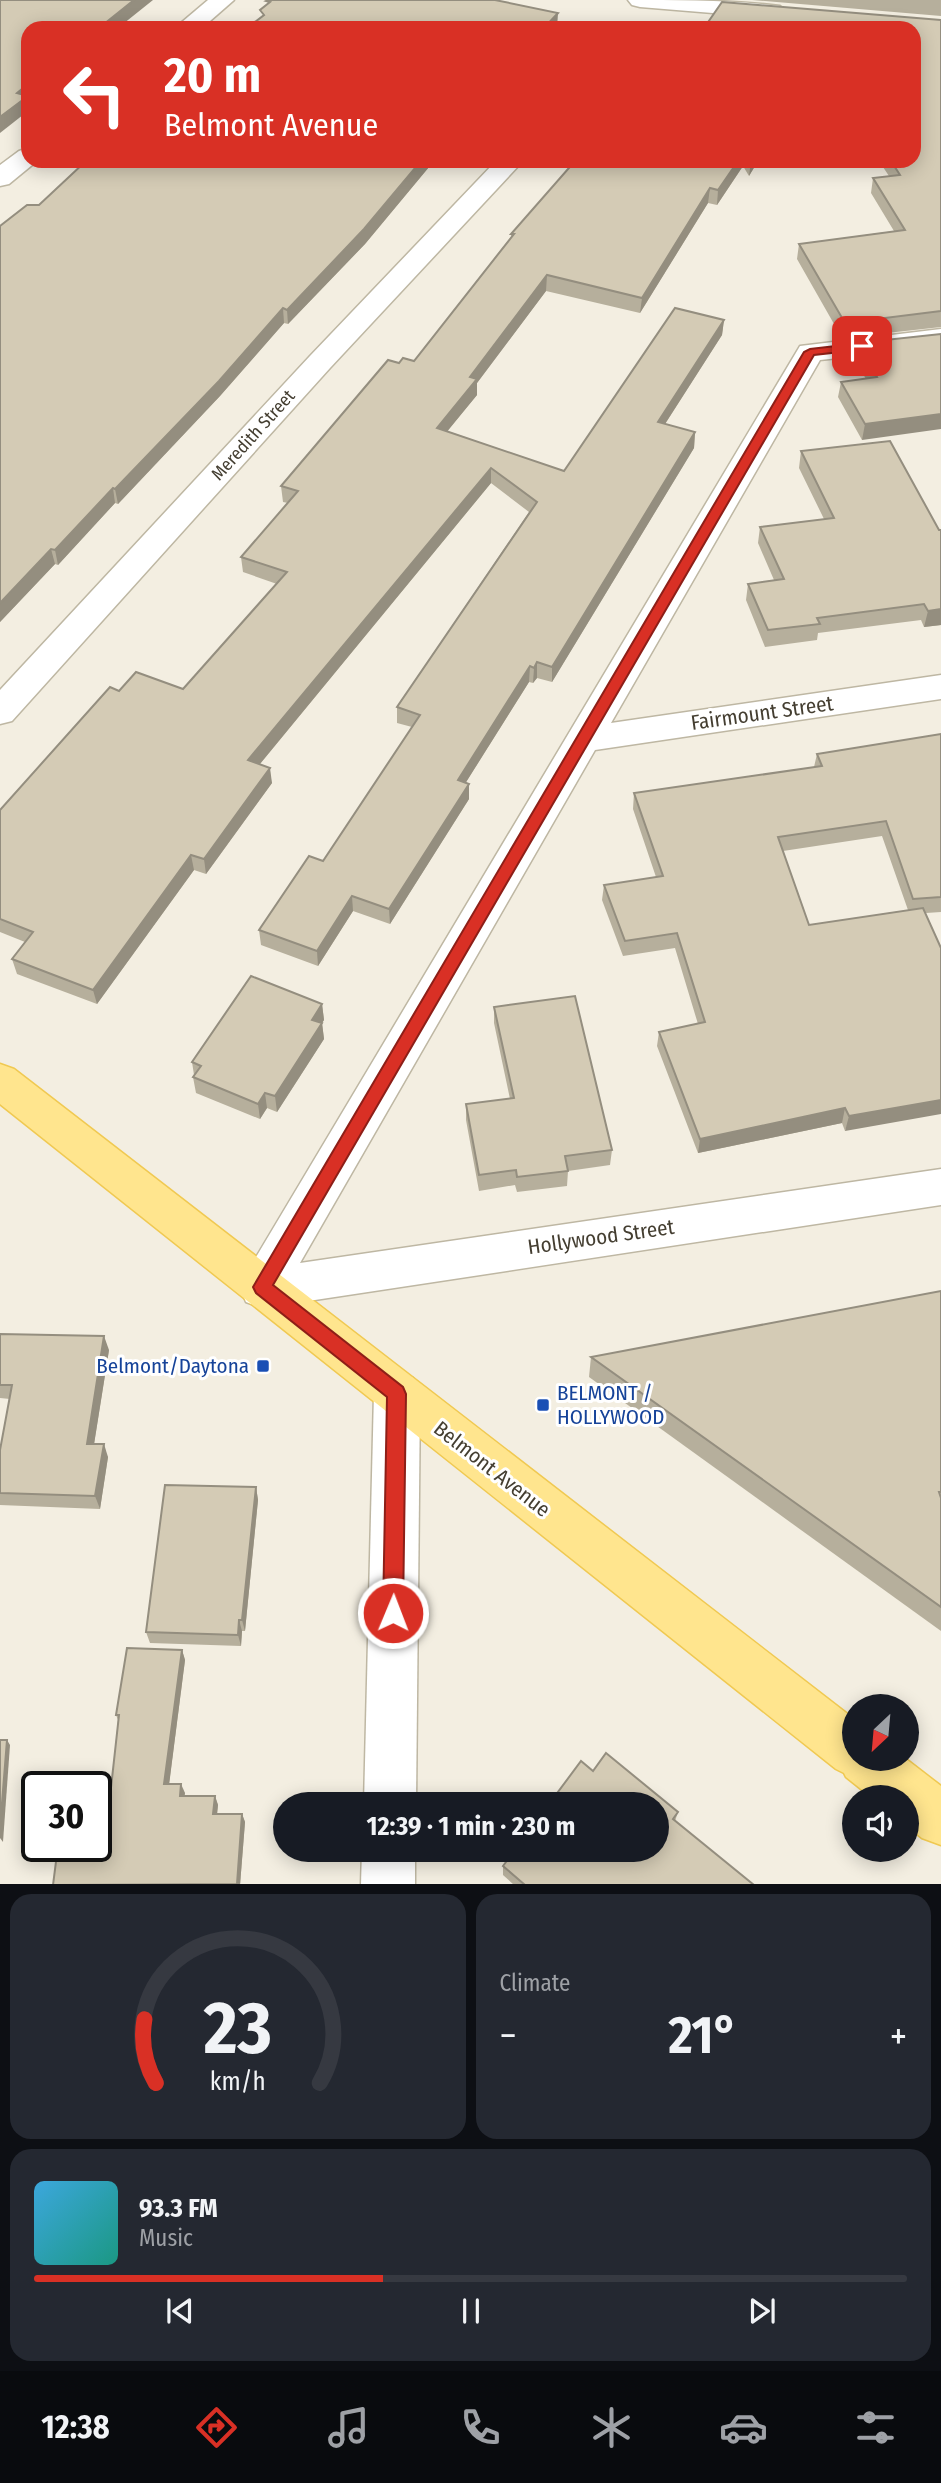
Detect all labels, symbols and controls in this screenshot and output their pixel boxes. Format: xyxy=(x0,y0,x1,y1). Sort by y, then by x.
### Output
text: 20 m xyxy=(164,46,261,105)
icon: left xyxy=(49,49,140,140)
text: Belmont Avenue xyxy=(164,106,378,144)
pin xyxy=(832,316,892,376)
icon: arrive xyxy=(843,327,881,365)
street label: Meredith Street xyxy=(207,385,300,485)
street label: Fairmount Street xyxy=(689,690,835,736)
street label: Hollywood Street xyxy=(526,1214,676,1260)
place label: Belmont/Daytona xyxy=(96,1353,249,1379)
marker: Belmont/Daytona xyxy=(255,1358,271,1374)
place label: BELMONT / HOLLYWOOD xyxy=(557,1380,664,1430)
marker: BELMONT / HOLLYWOOD xyxy=(535,1397,551,1413)
street label: Belmont Avenue xyxy=(429,1415,555,1523)
position arrow xyxy=(356,1576,430,1650)
north arrow xyxy=(842,1694,919,1771)
map controls xyxy=(842,1694,919,1862)
speed limit sign: 30 xyxy=(21,1771,112,1862)
button: sound xyxy=(842,1785,919,1862)
text: 12:39 · 1 min · 230 m xyxy=(367,1811,575,1842)
text: Climate xyxy=(500,1969,570,1997)
text: 23 xyxy=(203,1985,272,2072)
text: 21° xyxy=(668,2004,738,2067)
text: − xyxy=(500,2013,517,2059)
text: + xyxy=(890,2013,907,2059)
text: km/h xyxy=(210,2066,266,2096)
text: 93.3 FM xyxy=(139,2193,218,2224)
text: Music xyxy=(139,2224,193,2252)
icon: previous xyxy=(161,2292,199,2330)
icon: pause xyxy=(452,2292,490,2330)
icon: next xyxy=(743,2292,781,2330)
icon: directions xyxy=(192,2403,241,2452)
icon: music xyxy=(324,2403,373,2452)
icon: phone xyxy=(456,2403,505,2452)
icon: climate xyxy=(587,2403,636,2452)
icon: car xyxy=(719,2403,768,2452)
icon: filters xyxy=(851,2403,900,2452)
text: 12:38 xyxy=(41,2408,110,2446)

